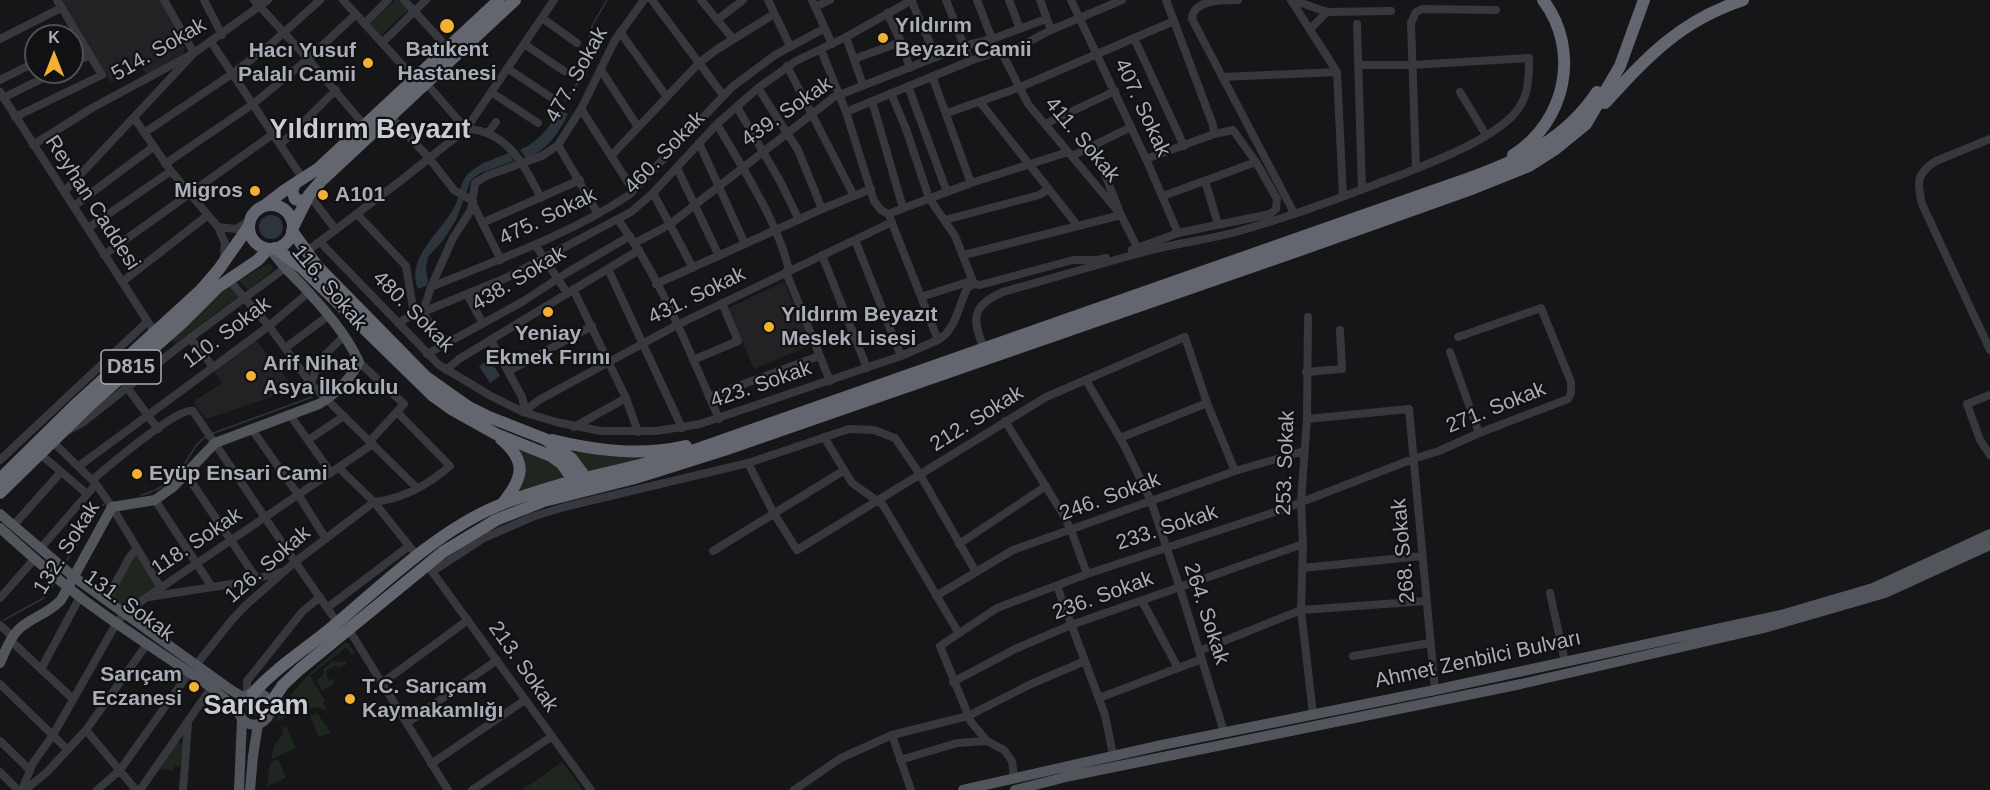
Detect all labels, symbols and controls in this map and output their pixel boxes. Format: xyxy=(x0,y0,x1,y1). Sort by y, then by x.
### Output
street label: 514. Sokak xyxy=(107,13,211,87)
place label: Yıldırım Beyazıt Camii xyxy=(895,13,1032,63)
marker: Batıkent Hastanesi xyxy=(438,17,456,35)
street label: 477. Sokak xyxy=(541,23,613,127)
north arrow xyxy=(24,24,84,84)
text: K xyxy=(48,29,60,46)
marker: Yıldırım Beyazıt Camii xyxy=(876,31,890,45)
place label: Batıkent Hastanesi xyxy=(397,37,497,87)
place label: Hacı Yusuf Palalı Camii xyxy=(238,38,356,88)
street label: 407. Sokak xyxy=(1108,55,1176,161)
marker: Hacı Yusuf Palalı Camii xyxy=(361,56,375,70)
street label: 439. Sokak xyxy=(737,72,837,152)
street label: 411. Sokak xyxy=(1039,92,1125,188)
street label: 460. Sokak xyxy=(619,106,711,200)
district label: Yıldırım Beyazıt xyxy=(269,115,471,147)
street label: Reyhan Caddesi xyxy=(39,131,145,275)
place label: Migros xyxy=(174,178,243,204)
place label: A101 xyxy=(335,182,385,208)
street label: 475. Sokak xyxy=(495,183,601,251)
marker: Migros xyxy=(248,184,262,198)
marker: A101 xyxy=(316,188,330,202)
street label: 116. Sokak xyxy=(286,240,372,336)
street label: 438. Sokak xyxy=(467,241,571,317)
street label: 431. Sokak xyxy=(644,262,750,330)
street label: 480. Sokak xyxy=(367,266,459,358)
street label: 110. Sokak xyxy=(178,292,276,374)
place label: Yıldırım Beyazıt Meslek Lisesi xyxy=(781,302,937,352)
marker: Yeniay Ekmek Fırını xyxy=(541,305,555,319)
marker: Yıldırım Beyazıt Meslek Lisesi xyxy=(762,320,776,334)
place label: Yeniay Ekmek Fırını xyxy=(486,321,610,371)
road number: D815 xyxy=(101,350,161,384)
place label: Arif Nihat Asya İlkokulu xyxy=(263,351,398,401)
street label: 423. Sokak xyxy=(707,356,815,414)
marker: Arif Nihat Asya İlkokulu xyxy=(244,369,258,383)
street label: 271. Sokak xyxy=(1443,377,1549,439)
street label: 212. Sokak xyxy=(926,380,1028,458)
street label: 253. Sokak xyxy=(1272,410,1300,516)
place label: Eyüp Ensari Cami xyxy=(149,461,328,487)
marker: Eyüp Ensari Cami xyxy=(130,467,144,481)
street label: 246. Sokak xyxy=(1056,467,1164,527)
street label: 132. Sokak xyxy=(28,497,106,599)
street label: 268. Sokak xyxy=(1387,498,1421,604)
street label: 233. Sokak xyxy=(1113,500,1221,556)
street label: 118. Sokak xyxy=(147,503,247,581)
street label: 126. Sokak xyxy=(220,521,316,609)
street label: 264. Sokak xyxy=(1178,560,1234,668)
street label: 131. Sokak xyxy=(79,565,179,647)
street label: 236. Sokak xyxy=(1049,566,1157,626)
street label: 213. Sokak xyxy=(483,617,563,717)
street label: Ahmet Zenbilci Bulvarı xyxy=(1373,626,1583,694)
place label: Sarıçam Eczanesi xyxy=(92,662,182,712)
place label: T.C. Sarıçam Kaymakamlığı xyxy=(362,674,503,724)
marker: Sarıçam Eczanesi xyxy=(187,680,201,694)
district label: Sarıçam xyxy=(203,691,309,723)
marker: T.C. Sarıçam Kaymakamlığı xyxy=(343,692,357,706)

